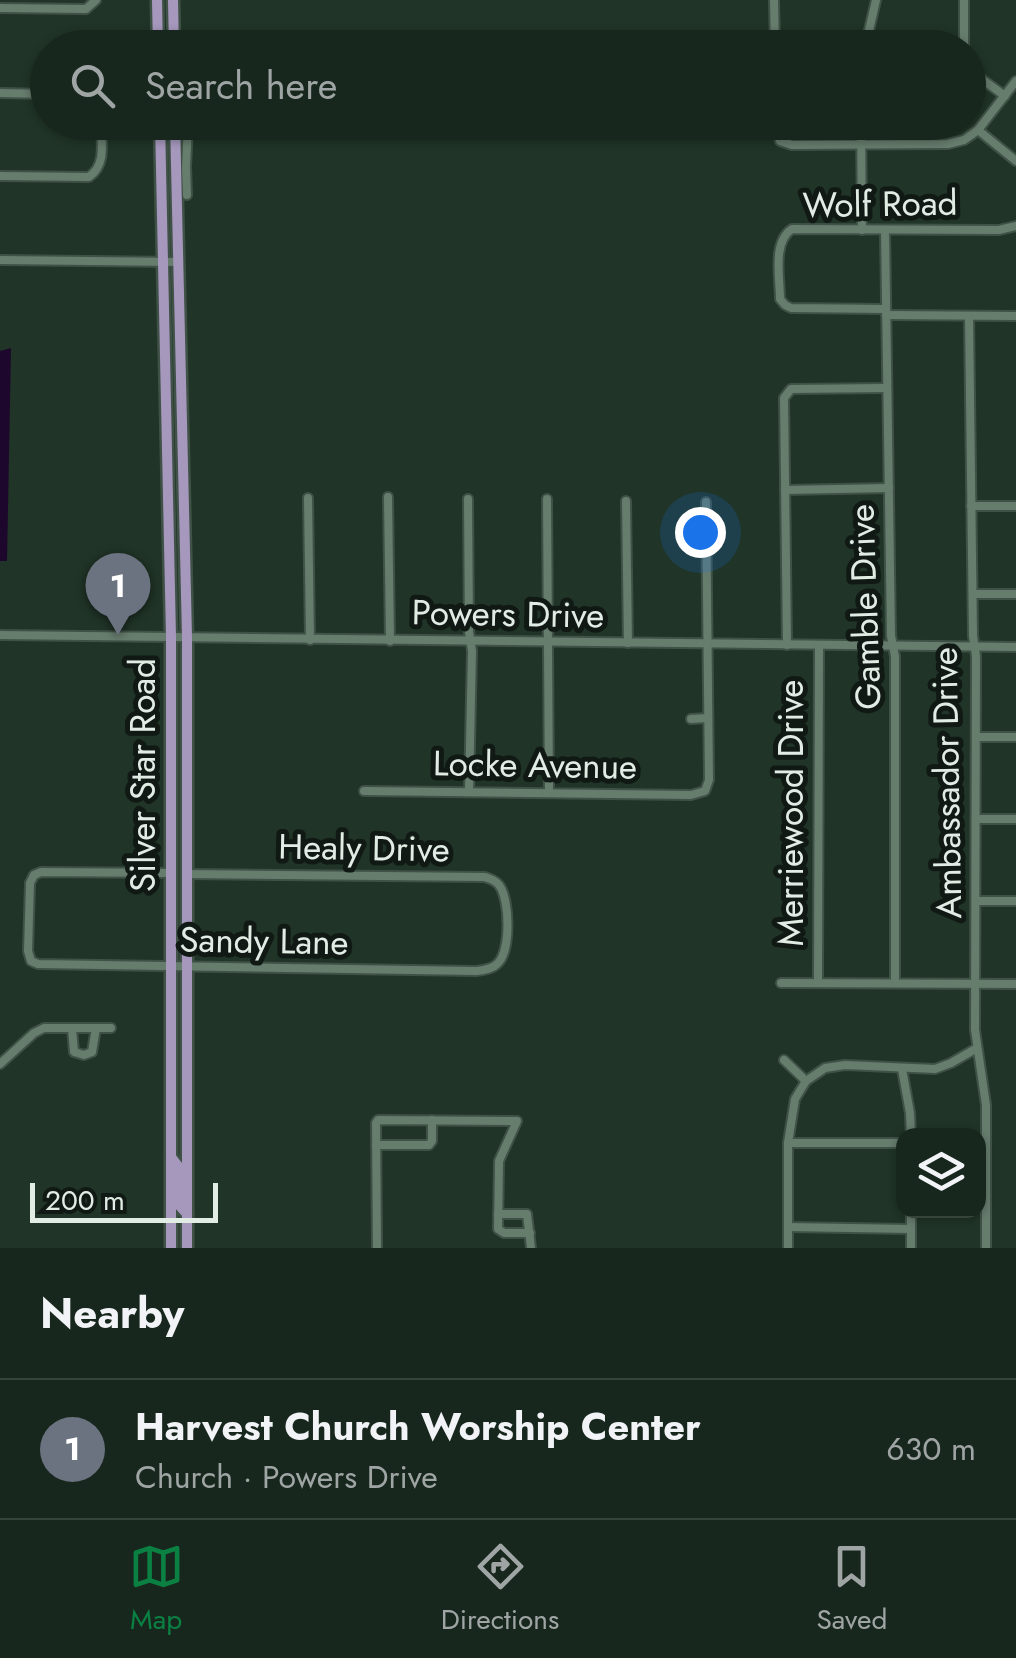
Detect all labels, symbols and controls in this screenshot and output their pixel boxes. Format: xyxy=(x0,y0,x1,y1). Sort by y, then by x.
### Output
search box xyxy=(30,30,986,140)
icon: search xyxy=(65,58,120,113)
text: Search here xyxy=(145,58,337,113)
street label: Wolf Road xyxy=(802,178,958,230)
street label: Gamble Drive xyxy=(836,503,894,711)
your location xyxy=(675,507,726,558)
pin: 1 xyxy=(86,552,150,635)
street label: Powers Drive xyxy=(411,587,605,641)
street label: Ambassador Drive xyxy=(920,647,974,919)
street label: Silver Star Road xyxy=(118,658,168,892)
street label: Merriewood Drive xyxy=(766,680,816,946)
street label: Locke Avenue xyxy=(433,738,637,792)
street label: Healy Drive xyxy=(278,822,450,874)
street label: Sandy Lane xyxy=(179,915,349,967)
map controls xyxy=(896,1128,986,1218)
button: layers xyxy=(896,1128,986,1218)
scale bar xyxy=(30,1178,218,1222)
text: 200 m xyxy=(45,1180,125,1221)
text: Nearby xyxy=(40,1283,184,1344)
text: Harvest Church Worship Center xyxy=(135,1399,701,1454)
text: 1 xyxy=(64,1426,81,1472)
text: 630 m xyxy=(886,1426,976,1472)
text: Church · Powers Drive xyxy=(135,1454,438,1500)
tab: Map xyxy=(129,1539,184,1640)
tab: Directions xyxy=(441,1539,559,1640)
tab: Saved xyxy=(816,1539,887,1640)

